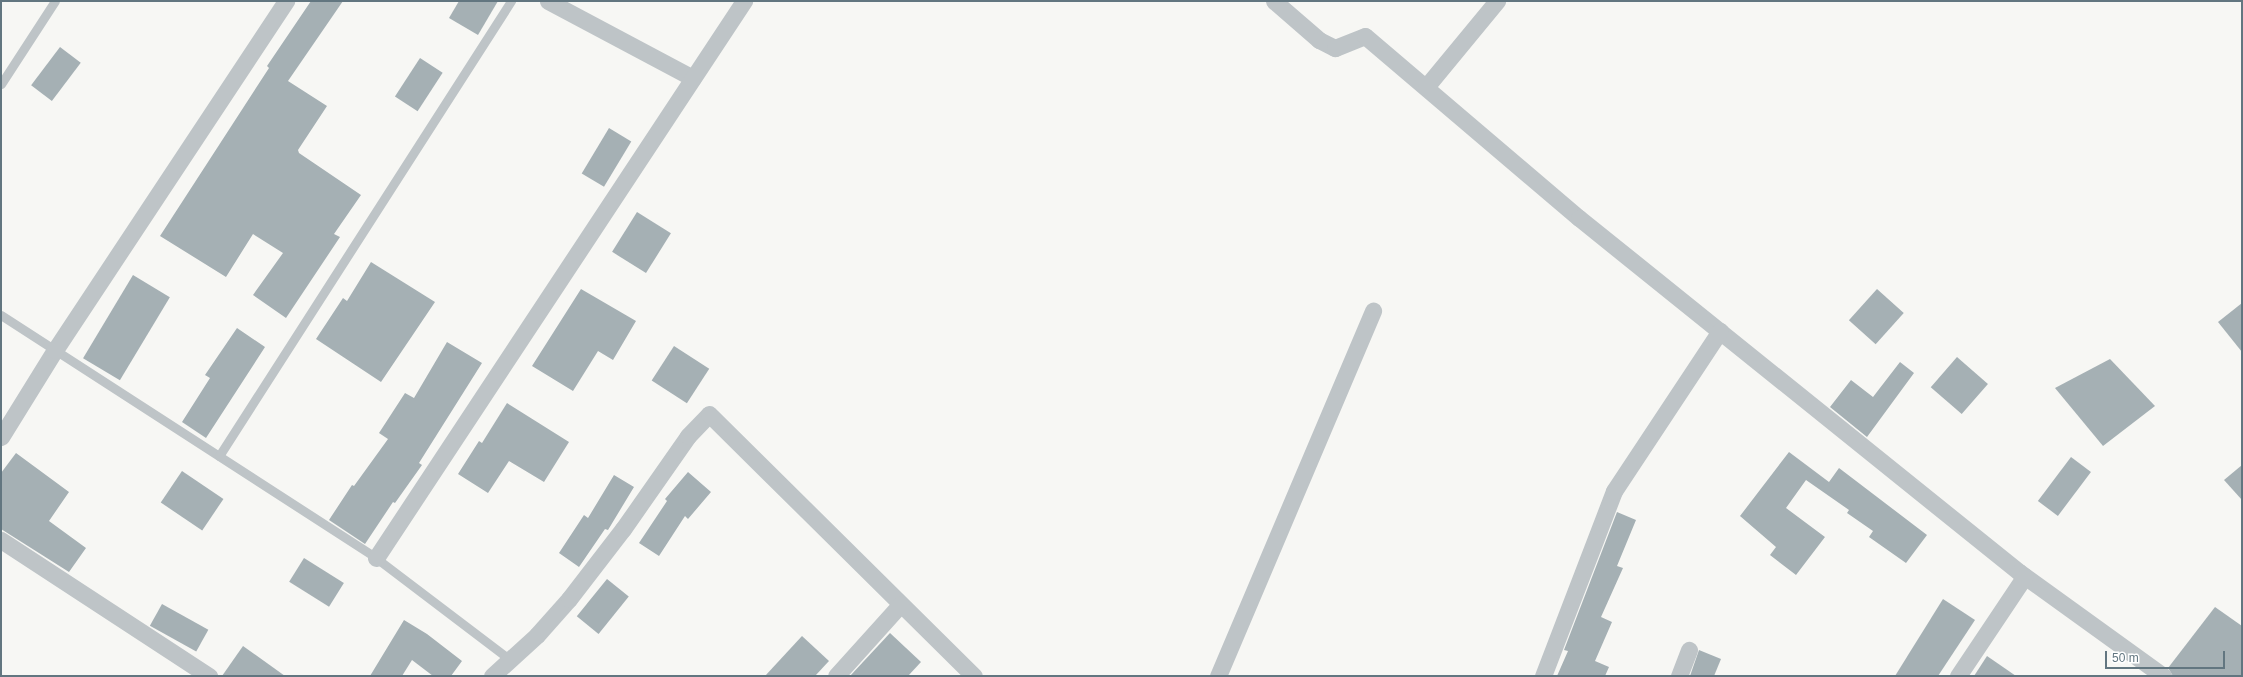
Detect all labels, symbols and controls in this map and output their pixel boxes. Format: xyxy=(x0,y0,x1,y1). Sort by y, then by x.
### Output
scale bar xyxy=(2107,643,2227,669)
text: 50 m xyxy=(2112,651,2139,665)

